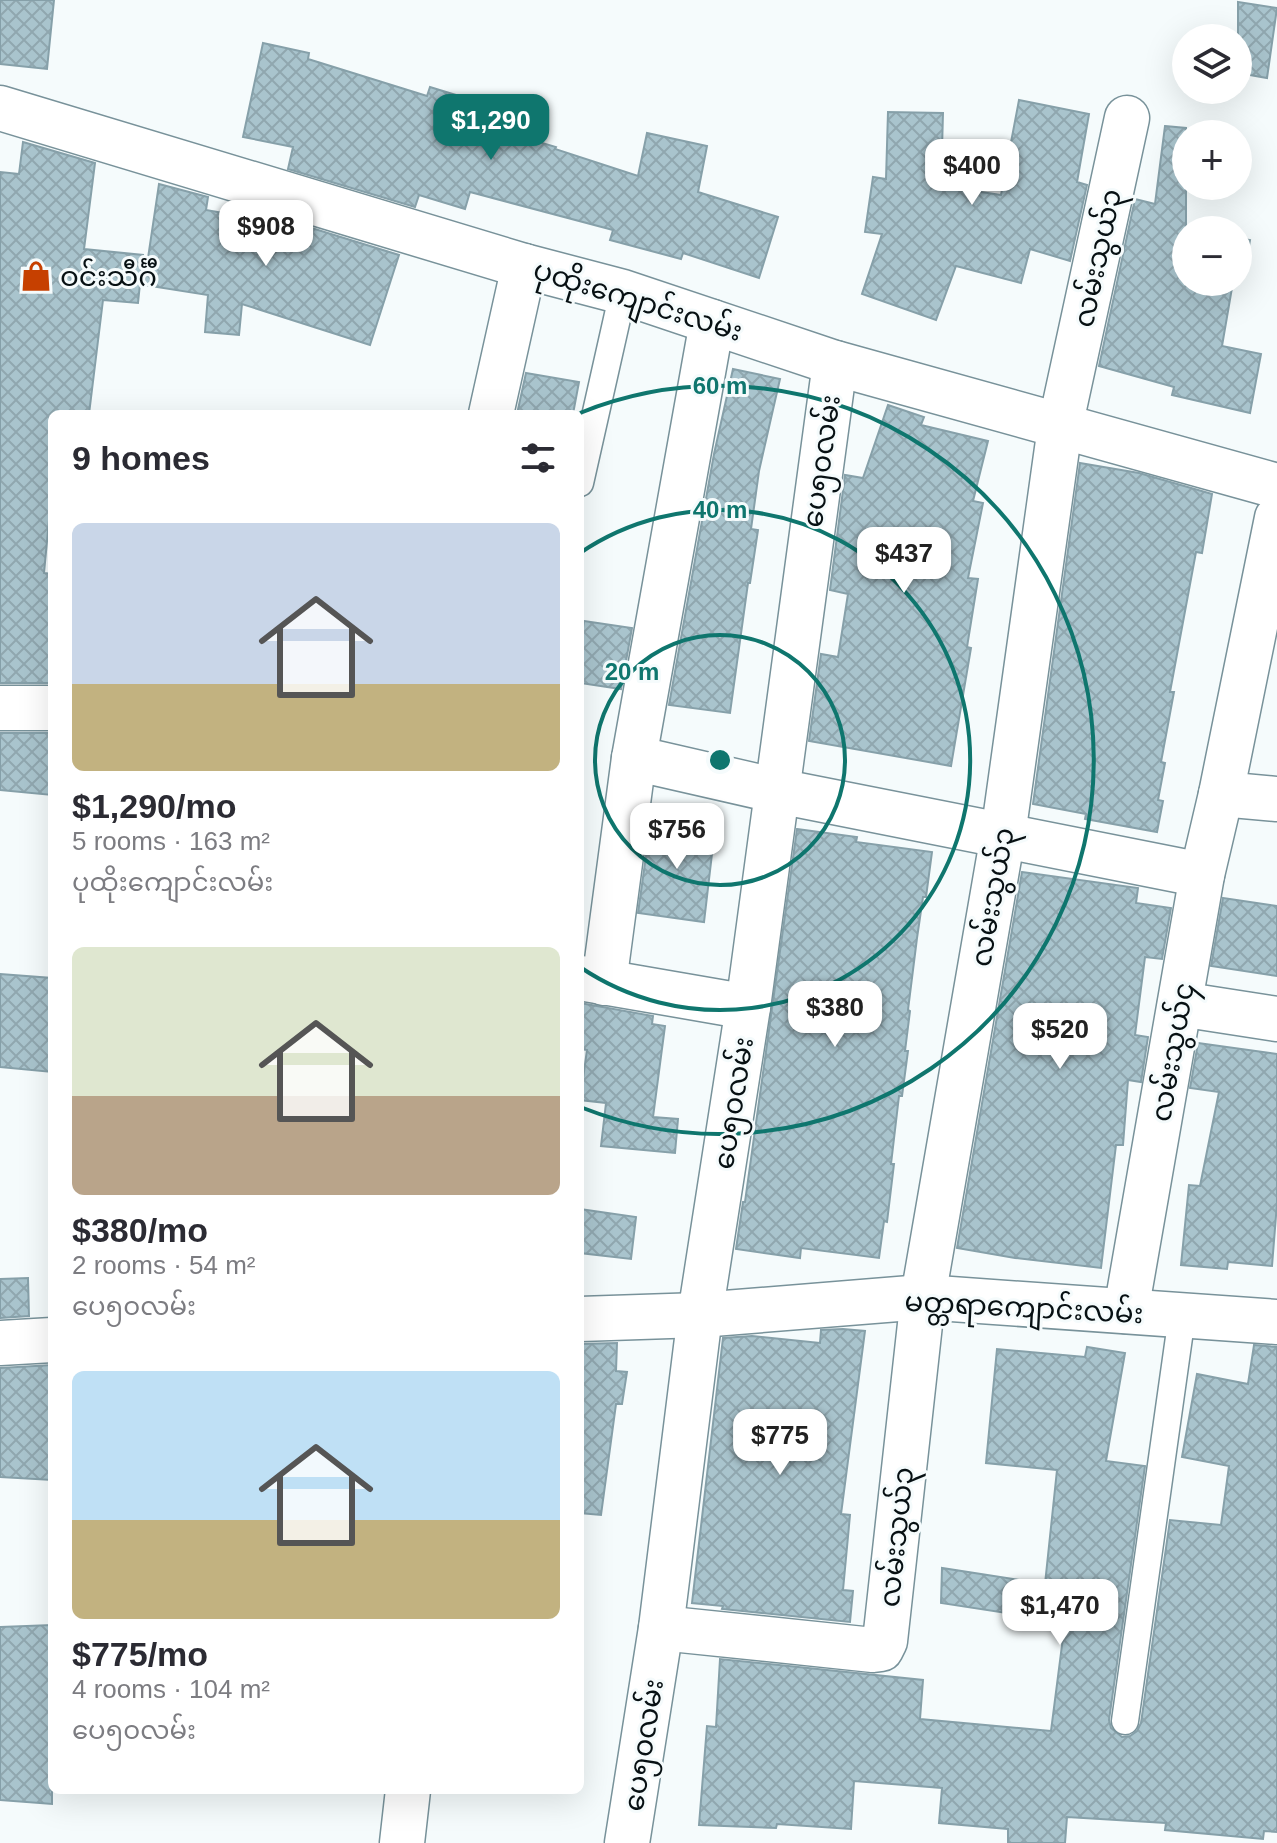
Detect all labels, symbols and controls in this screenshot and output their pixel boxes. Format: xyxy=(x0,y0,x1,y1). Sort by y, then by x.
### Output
map controls xyxy=(1172,24,1252,296)
button: layers xyxy=(1172,24,1252,104)
pin: $1,290 xyxy=(426,94,556,162)
text: $1,290 xyxy=(451,105,531,135)
button: + xyxy=(1172,120,1252,200)
pin: $400 xyxy=(925,139,1019,207)
text: $400 xyxy=(943,150,1001,180)
street label: လမ်းသွယ်၃ xyxy=(1065,186,1134,332)
pin: $908 xyxy=(219,200,313,268)
text: $908 xyxy=(237,211,295,241)
button: − xyxy=(1172,216,1252,296)
street label: ပုထိုးကျောင်းလမ်း xyxy=(528,251,747,354)
place label: ဝင်းသီင်္ဂီ xyxy=(60,258,157,292)
shop icon: ဝင်းသီင်္ဂီ xyxy=(19,259,53,293)
text: 60 m xyxy=(693,372,747,399)
street label: ပေ၅၀လမ်း xyxy=(794,392,853,530)
icon: filters xyxy=(516,436,560,480)
text: 9 homes xyxy=(72,439,210,477)
text: 40 m xyxy=(693,496,747,523)
pin: $437 xyxy=(857,527,951,595)
text: $437 xyxy=(875,538,933,568)
icon: home xyxy=(244,575,388,719)
text: 20 m xyxy=(605,658,659,685)
centre of rings xyxy=(706,746,734,774)
text: $1,290/mo xyxy=(72,787,236,825)
pin: $756 xyxy=(630,803,724,871)
text: $756 xyxy=(648,814,706,844)
street label: လမ်းသွယ်၃ xyxy=(962,825,1027,970)
text: 5 rooms · 163 m² xyxy=(72,826,270,856)
text: ပုထိုးကျောင်းလမ်း xyxy=(72,867,273,897)
street label: လမ်းသွယ်၄ xyxy=(1142,980,1207,1125)
pin: $380 xyxy=(788,981,882,1049)
text: $380 xyxy=(806,992,864,1022)
icon: home xyxy=(244,999,388,1143)
pin: $520 xyxy=(1013,1003,1107,1071)
text: $520 xyxy=(1031,1014,1089,1044)
street label: ပေ၅၀လမ်း xyxy=(705,1034,766,1173)
text: $380/mo xyxy=(72,1211,208,1249)
text: 2 rooms · 54 m² xyxy=(72,1250,256,1280)
street label: မတ္တရာကျောင်းလမ်း xyxy=(903,1283,1144,1336)
text: ပေ၅၀လမ်း xyxy=(72,1291,196,1321)
pin: $775 xyxy=(733,1409,827,1477)
text: $775 xyxy=(751,1420,809,1450)
icon: home xyxy=(244,1423,388,1567)
street label: လမ်းသွယ်၃ xyxy=(871,1465,926,1609)
pin: $1,470 xyxy=(995,1579,1125,1647)
text: $1,470 xyxy=(1020,1590,1100,1620)
text: $775/mo xyxy=(72,1635,208,1673)
text: 4 rooms · 104 m² xyxy=(72,1674,270,1704)
street label: ပေ၅၀လမ်း xyxy=(615,1676,676,1815)
text: ပေ၅၀လမ်း xyxy=(72,1715,196,1745)

